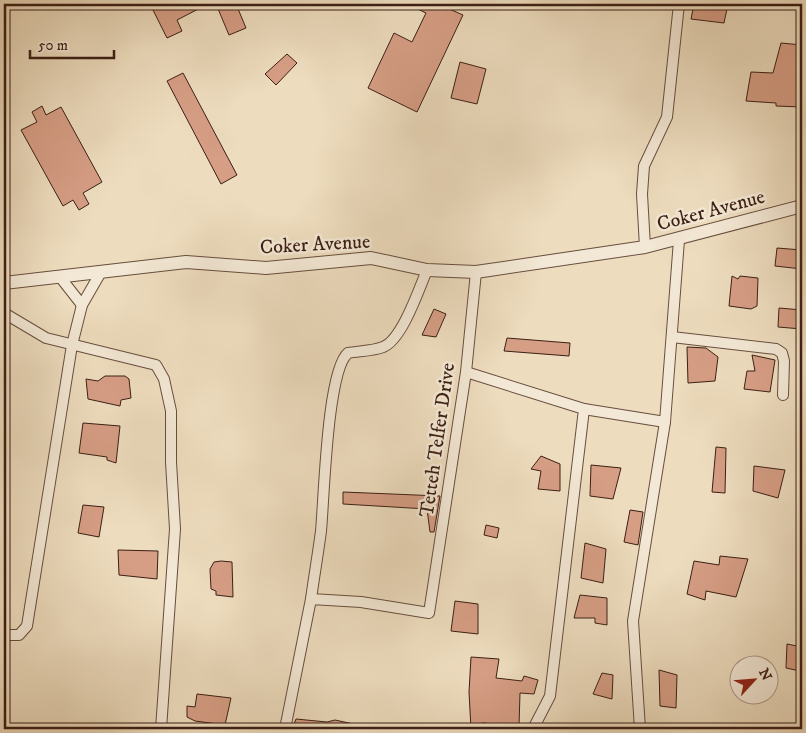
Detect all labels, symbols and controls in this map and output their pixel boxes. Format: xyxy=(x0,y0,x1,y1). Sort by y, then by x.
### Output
scale bar xyxy=(30,28,114,60)
text: 50 m xyxy=(38,36,68,55)
street label: Coker Avenue xyxy=(654,185,768,237)
street label: Coker Avenue xyxy=(259,230,371,260)
street label: Tetteh Telfer Drive xyxy=(415,361,461,519)
north arrow xyxy=(728,656,778,706)
text: N xyxy=(754,666,776,684)

